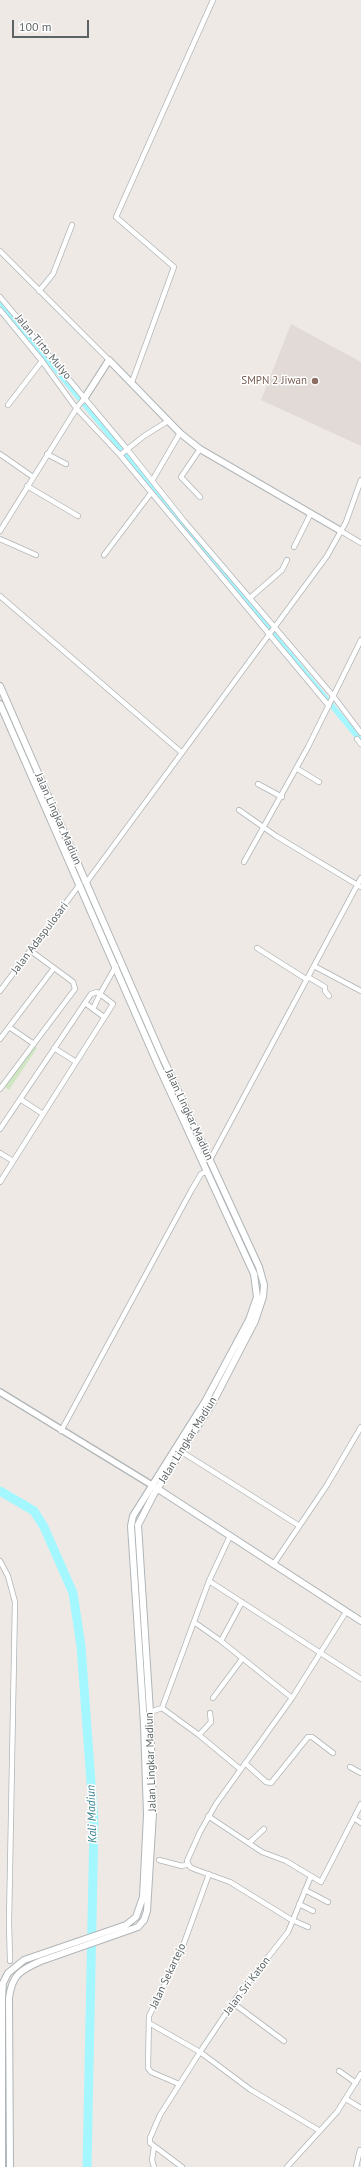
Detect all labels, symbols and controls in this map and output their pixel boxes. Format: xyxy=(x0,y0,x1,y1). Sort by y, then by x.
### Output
scale bar xyxy=(14,12,91,38)
text: 100 m xyxy=(19,19,52,34)
street label: Jalan Tirto Mulyo xyxy=(12,312,74,382)
place label: SMPN 2 Jiwan xyxy=(241,374,307,388)
marker: SMPN 2 Jiwan xyxy=(310,376,320,386)
street label: Jalan Lingkar Madiun xyxy=(32,771,84,867)
street label: Jalan Adaspulosari xyxy=(9,899,71,977)
street label: Jalan Lingkar Madiun xyxy=(162,1067,216,1163)
street label: Jalan Lingkar Madiun xyxy=(156,1394,220,1486)
street label: Jalan Lingkar Madiun xyxy=(143,1712,159,1812)
water label: Kali Madiun xyxy=(84,1785,100,1843)
street label: Jalan Sekartejo xyxy=(147,1941,189,2011)
street label: Jalan Sri Katon xyxy=(221,1954,273,2018)

